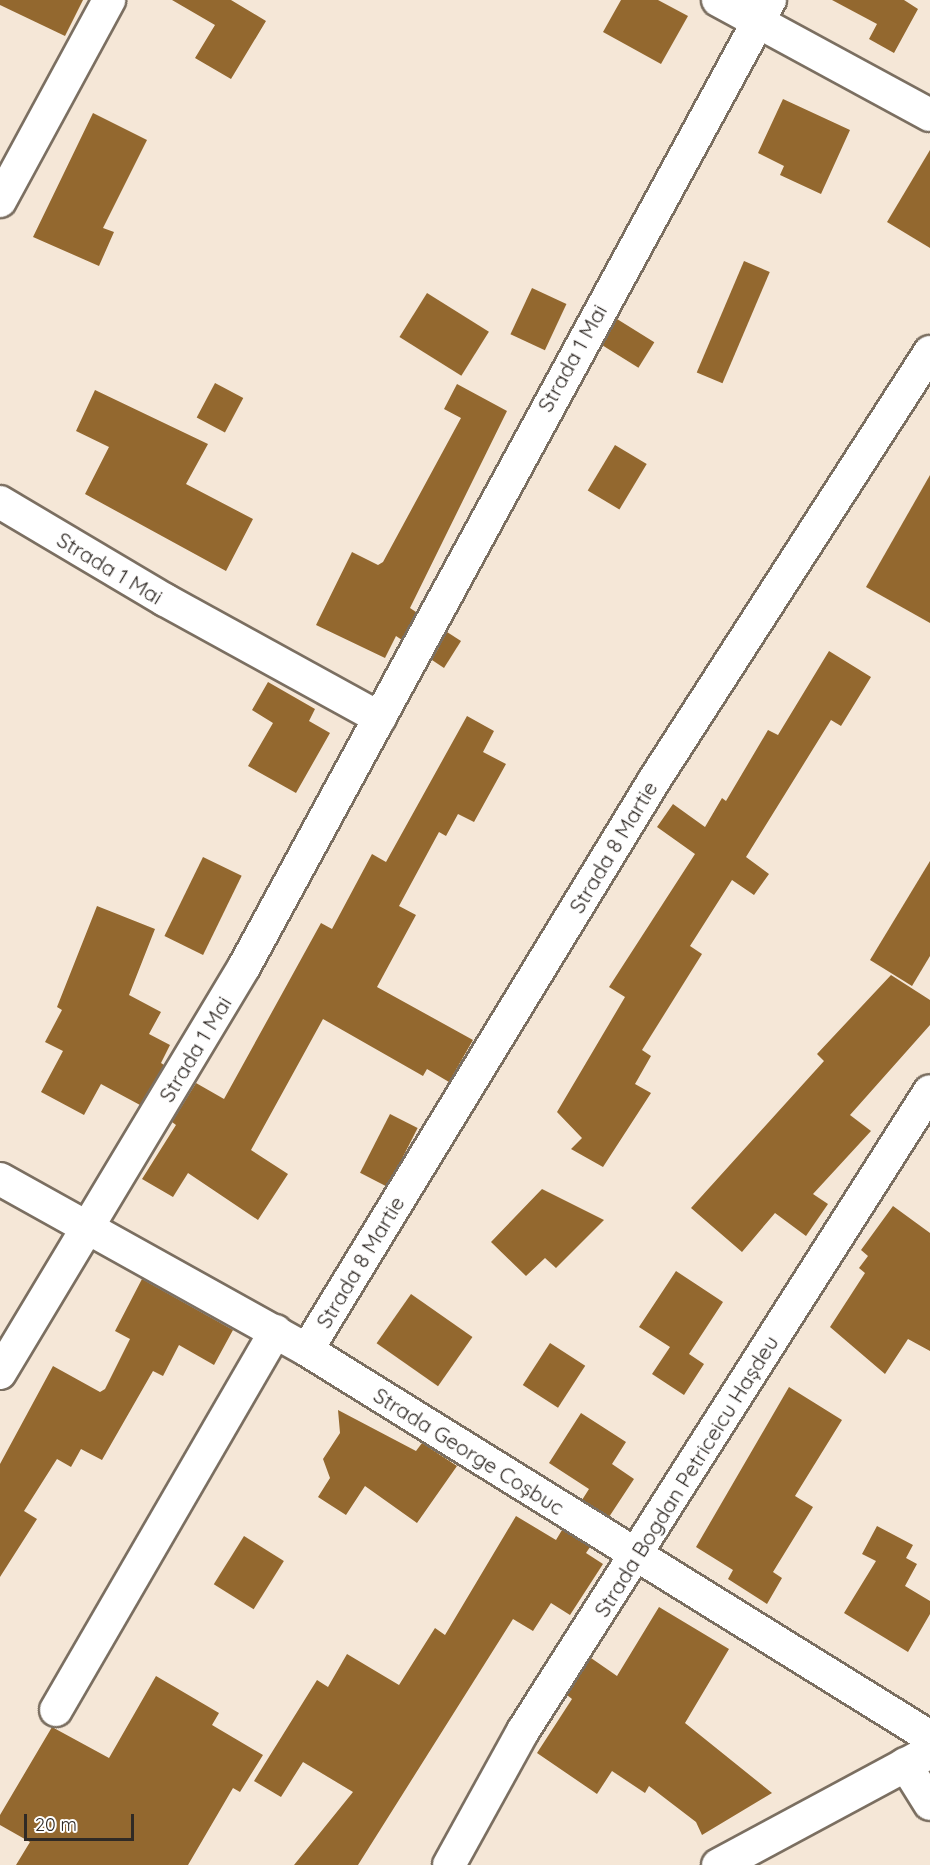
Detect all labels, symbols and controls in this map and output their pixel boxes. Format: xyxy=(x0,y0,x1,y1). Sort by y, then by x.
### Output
street label: Strada 1 Mai xyxy=(532,300,612,416)
street label: Strada 1 Mai xyxy=(53,527,167,609)
street label: Strada 8 Martie xyxy=(564,776,662,918)
street label: Strada 1 Mai xyxy=(154,992,236,1106)
street label: Strada 8 Martie xyxy=(311,1191,409,1333)
street label: Strada Bogdan Petriceicu Hașdeu xyxy=(589,1331,783,1621)
street label: Strada George Coșbuc xyxy=(369,1382,569,1520)
scale bar xyxy=(27,1802,136,1840)
text: 20 m xyxy=(35,1813,77,1836)

